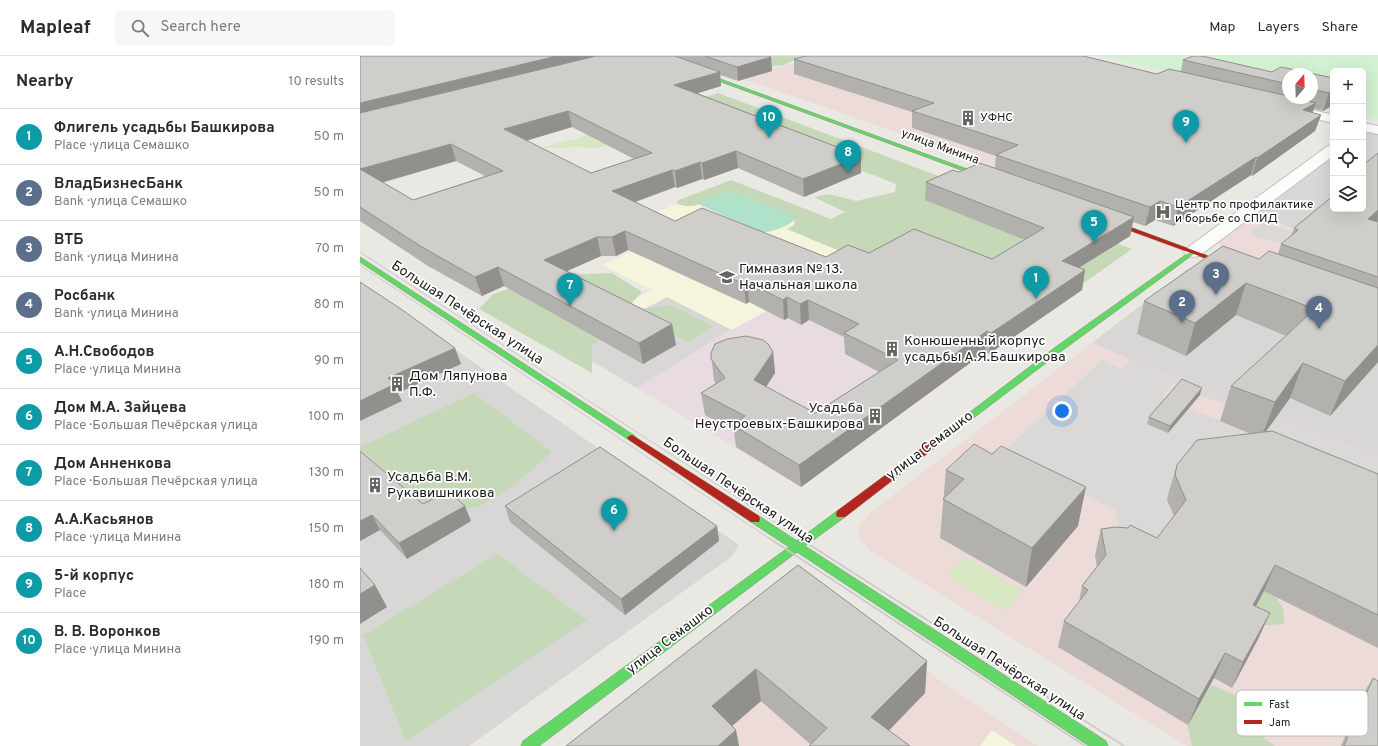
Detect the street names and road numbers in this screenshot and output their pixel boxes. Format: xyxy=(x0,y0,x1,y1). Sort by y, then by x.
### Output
street label: улица Минина xyxy=(899,125,981,169)
street label: Большая Печёрская улица xyxy=(388,257,546,369)
street label: улица Семашко xyxy=(883,408,977,484)
street label: Большая Печёрская улица xyxy=(659,434,817,548)
street label: улица Семашко xyxy=(623,602,717,678)
street label: Большая Печёрская улица xyxy=(930,613,1088,725)

